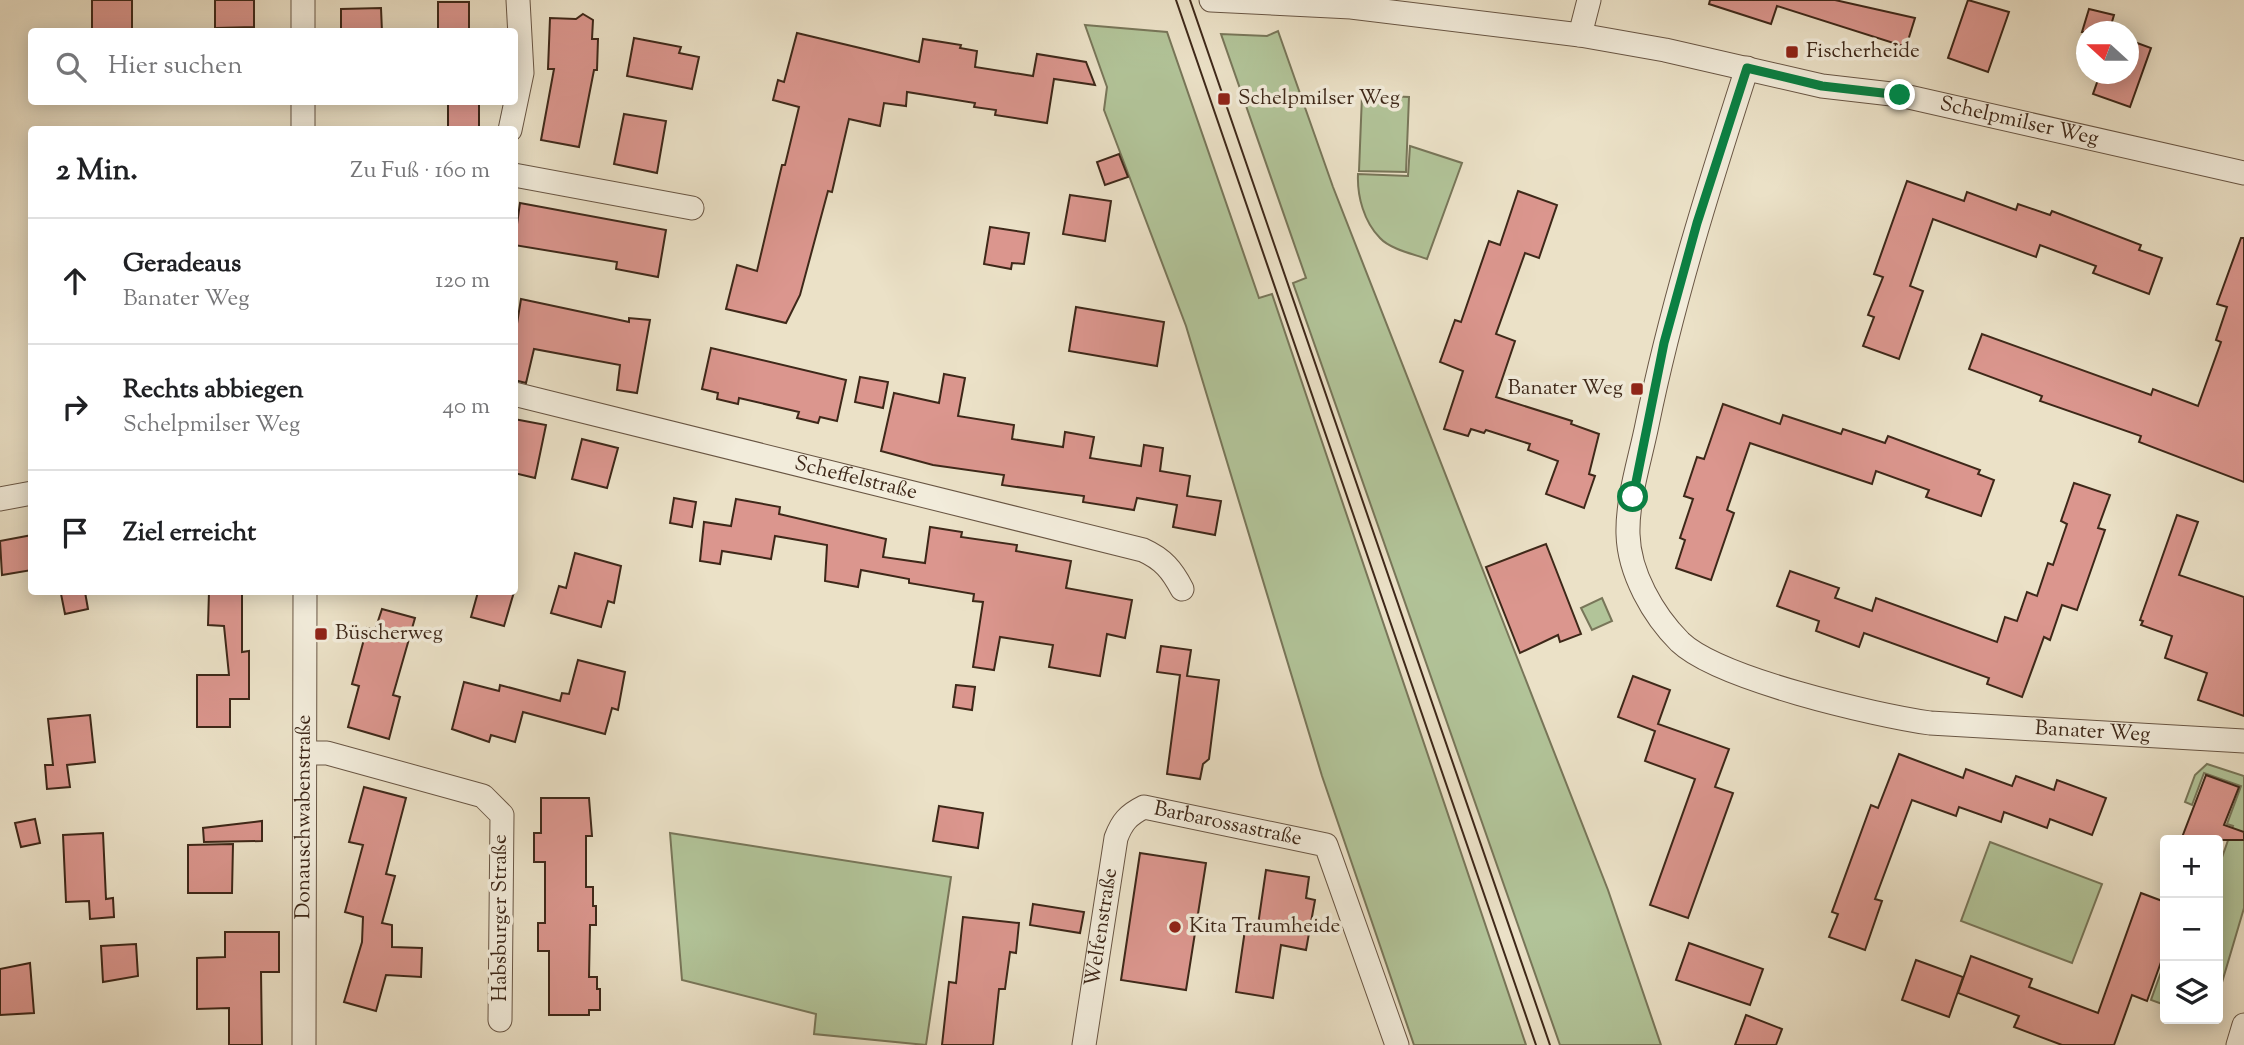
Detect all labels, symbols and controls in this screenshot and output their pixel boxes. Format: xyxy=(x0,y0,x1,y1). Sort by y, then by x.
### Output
north arrow xyxy=(2076,21,2139,84)
search box xyxy=(28,28,518,105)
place label: Fischerheide xyxy=(1806,37,1920,67)
marker: Fischerheide xyxy=(1784,44,1800,60)
icon: search xyxy=(52,48,90,86)
text: Hier suchen xyxy=(108,48,243,85)
route end xyxy=(1884,79,1915,110)
place label: Schelpmilser Weg xyxy=(1238,84,1400,114)
street label: Schelpmilser Weg xyxy=(1937,89,2102,155)
marker: Schelpmilser Weg xyxy=(1216,91,1232,107)
text: 2 Min. xyxy=(56,150,138,193)
text: Zu Fuß · 160 m xyxy=(350,155,490,188)
text: Geradeaus xyxy=(123,246,241,283)
icon: ahead xyxy=(56,262,94,300)
text: 120 m xyxy=(435,265,490,298)
text: Banater Weg xyxy=(123,283,249,316)
text: Rechts abbiegen xyxy=(123,372,304,409)
place label: Banater Weg xyxy=(1508,374,1623,404)
marker: Banater Weg xyxy=(1629,381,1645,397)
icon: right xyxy=(56,388,94,426)
text: 40 m xyxy=(443,391,490,424)
text: Schelpmilser Weg xyxy=(123,409,300,442)
street label: Scheffelstraße xyxy=(791,449,920,508)
route start xyxy=(1617,481,1648,512)
icon: arrive xyxy=(56,514,94,552)
text: Ziel erreicht xyxy=(123,515,256,552)
place label: Büscherweg xyxy=(335,619,443,649)
marker: Büscherweg xyxy=(313,626,329,642)
street label: Banater Weg xyxy=(2034,714,2151,751)
street label: Donauschwabenstraße xyxy=(289,715,320,919)
street label: Barbarossastraße xyxy=(1151,794,1304,855)
street label: Habsburger Straße xyxy=(486,834,516,1002)
map controls xyxy=(2160,835,2223,1024)
button: + xyxy=(2160,835,2223,898)
street label: Welfenstraße xyxy=(1078,866,1126,989)
button: − xyxy=(2160,898,2223,961)
place label: Kita Traumheide xyxy=(1189,912,1340,942)
marker: Kita Traumheide xyxy=(1167,919,1183,935)
button: layers xyxy=(2160,961,2223,1024)

